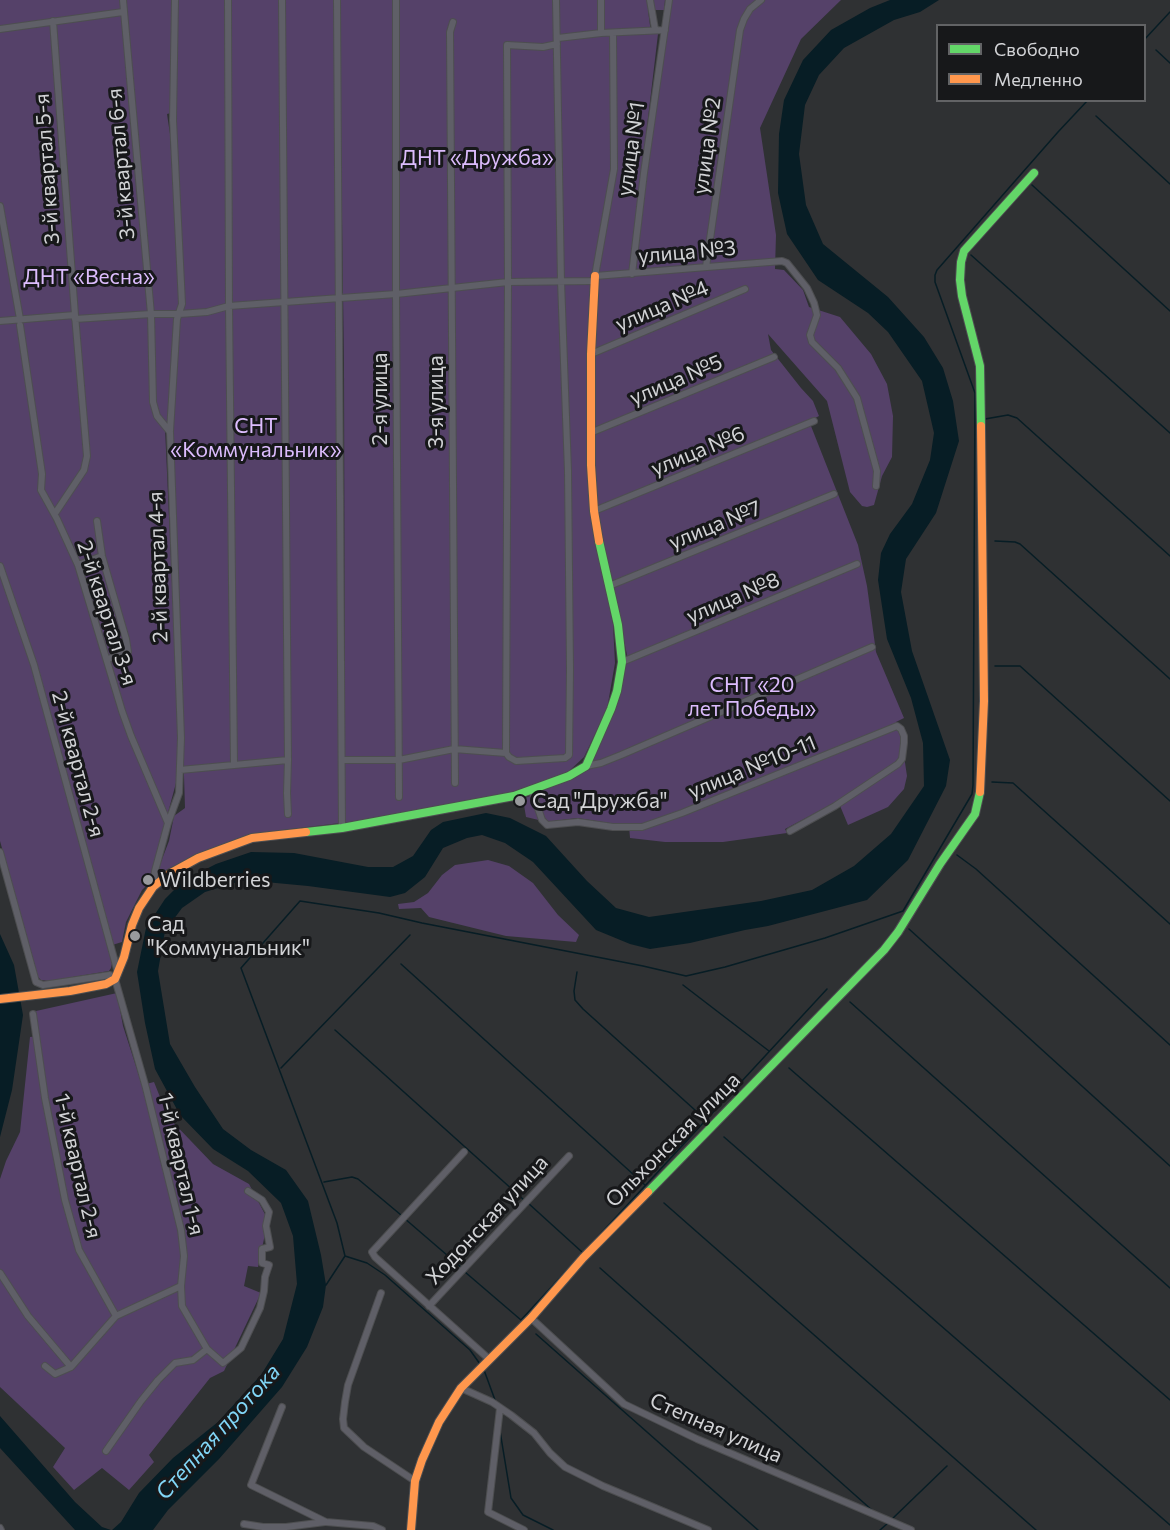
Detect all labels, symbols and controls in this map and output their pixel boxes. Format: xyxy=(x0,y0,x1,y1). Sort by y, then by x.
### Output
legend xyxy=(936,24,1146,102)
text: Свободно xyxy=(994,38,1080,60)
text: Медленно xyxy=(994,68,1083,90)
street label: 3-й квартал 6-я xyxy=(102,87,140,241)
street label: 3-й квартал 5-я xyxy=(29,93,65,245)
street label: улица №2 xyxy=(688,96,726,196)
street label: улица №1 xyxy=(612,100,650,198)
park label: ДНТ «Дружба» xyxy=(400,145,554,171)
street label: улица №3 xyxy=(637,235,737,269)
park label: ДНТ «Весна» xyxy=(23,264,155,290)
street label: улица №4 xyxy=(612,275,712,337)
street label: улица №5 xyxy=(626,349,726,411)
street label: 2-я улица xyxy=(367,352,393,446)
street label: 3-я улица xyxy=(423,355,449,449)
park label: СНТ «Коммунальник» xyxy=(170,413,342,463)
street label: улица №6 xyxy=(647,421,749,481)
street label: 2-й квартал 4-я xyxy=(143,491,173,643)
street label: улица №7 xyxy=(665,495,765,555)
street label: 2-й квартал 3-я xyxy=(72,537,142,689)
street label: улица №8 xyxy=(683,567,783,629)
park label: СНТ «20 лет Победы» xyxy=(688,672,816,722)
street label: 2-й квартал 2-я xyxy=(46,688,110,840)
street label: улица №10-11 xyxy=(684,730,820,804)
place label: Сад "Дружба" xyxy=(532,788,668,814)
marker: Сад "Дружба" xyxy=(513,794,527,808)
place label: Wildberries xyxy=(160,867,271,893)
marker: Wildberries xyxy=(141,873,155,887)
place label: Сад "Коммунальник" xyxy=(147,911,310,961)
marker: Сад "Коммунальник" xyxy=(128,929,142,943)
street label: Ольхонская улица xyxy=(601,1068,745,1212)
street label: 1-й квартал 1-я xyxy=(152,1090,210,1238)
street label: 1-й квартал 2-я xyxy=(49,1091,107,1241)
street label: Ходонская улица xyxy=(421,1150,553,1290)
water label: Степная протока xyxy=(150,1359,286,1505)
street label: Степная улица xyxy=(646,1388,786,1468)

